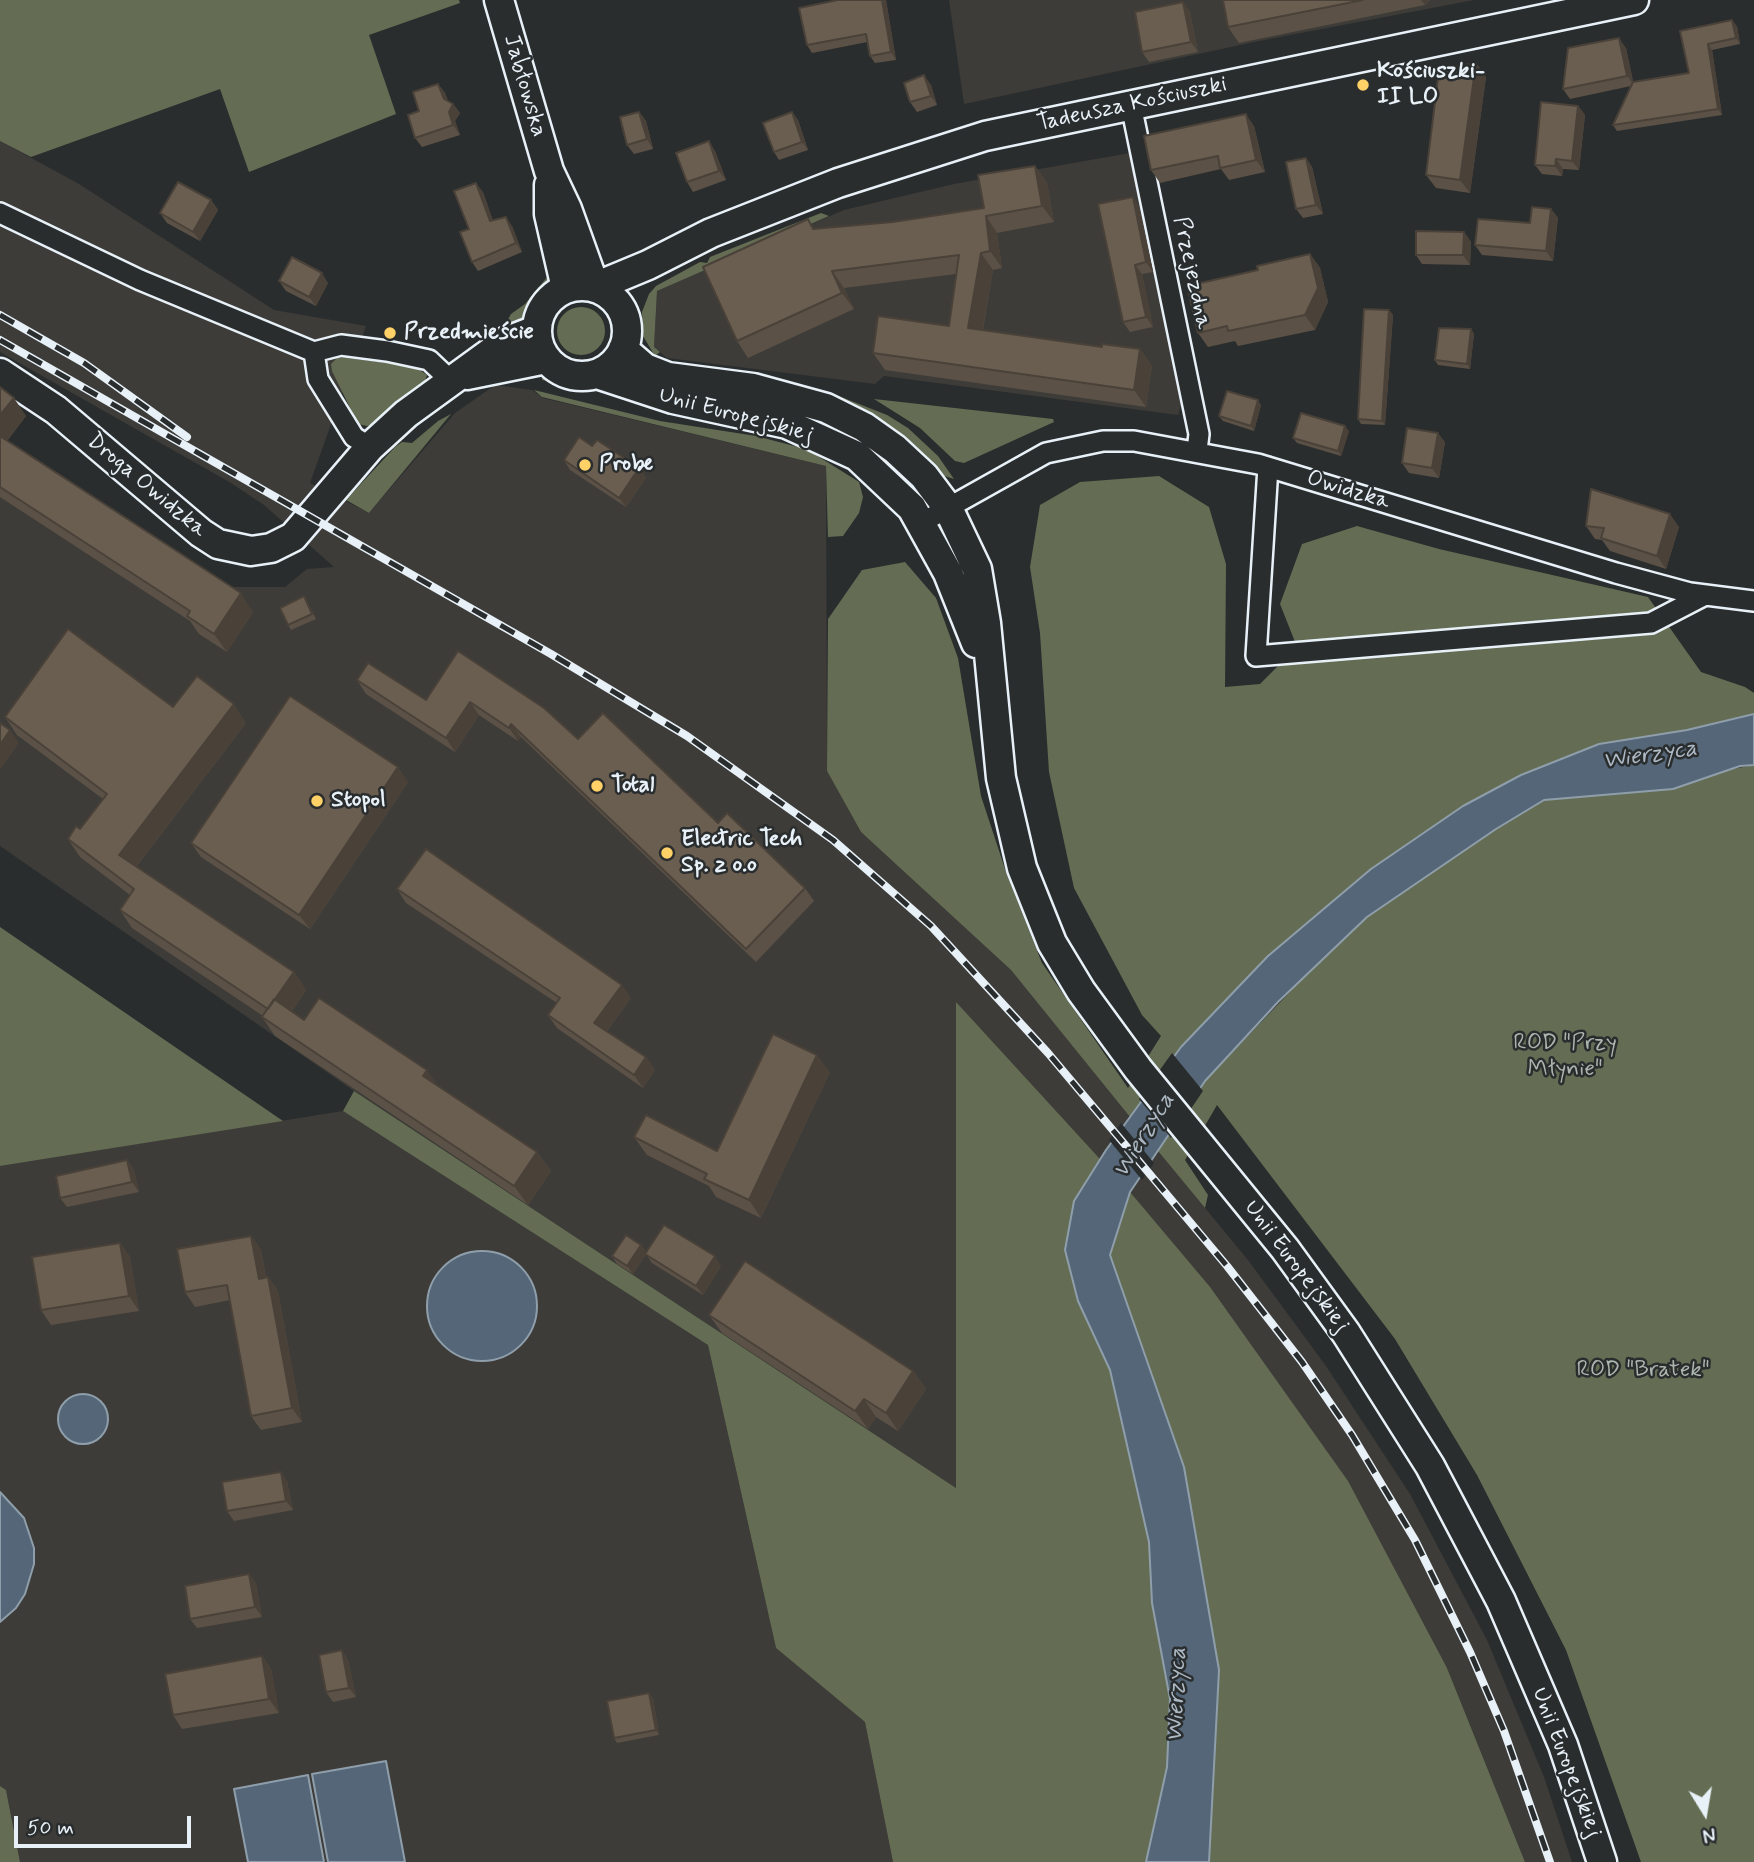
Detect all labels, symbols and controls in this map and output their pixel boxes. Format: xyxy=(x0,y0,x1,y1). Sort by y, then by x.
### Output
street label: Jabłowska xyxy=(496,32,552,140)
place label: Kościuszki- II LO xyxy=(1377,58,1485,112)
street label: Tadeusza Kościuszki xyxy=(1035,71,1229,139)
marker: Kościuszki- II LO xyxy=(1355,77,1371,93)
street label: Przejezdna xyxy=(1166,214,1216,332)
place label: Przedmieście xyxy=(404,319,534,347)
marker: Przedmieście xyxy=(382,325,398,341)
street label: Unii Europejskiej xyxy=(656,382,816,450)
street label: Droga Owidzka xyxy=(81,428,211,544)
place label: Probe xyxy=(599,451,653,479)
marker: Probe xyxy=(577,457,593,473)
street label: Owidzka xyxy=(1303,465,1393,517)
water label: Wierzyca xyxy=(1601,735,1699,777)
place label: Total xyxy=(611,772,654,800)
marker: Total xyxy=(589,778,605,794)
place label: Stopol xyxy=(331,787,386,815)
marker: Stopol xyxy=(309,793,325,809)
place label: Electric Tech Sp. z o.o xyxy=(681,826,802,880)
marker: Electric Tech Sp. z o.o xyxy=(659,845,675,861)
park label: ROD "Przy Młynie" xyxy=(1513,1030,1617,1084)
water label: Wierzyca xyxy=(1108,1088,1182,1184)
street label: Unii Europejskiej xyxy=(1237,1195,1355,1339)
park label: ROD "Bratek" xyxy=(1576,1357,1710,1385)
water label: Wierzyca xyxy=(1162,1647,1194,1743)
street label: Unii Europejskiej xyxy=(1525,1684,1607,1842)
north arrow xyxy=(1670,1778,1740,1848)
scale bar xyxy=(18,1802,194,1846)
text: 50 m xyxy=(27,1814,74,1842)
text: N xyxy=(1701,1821,1718,1848)

